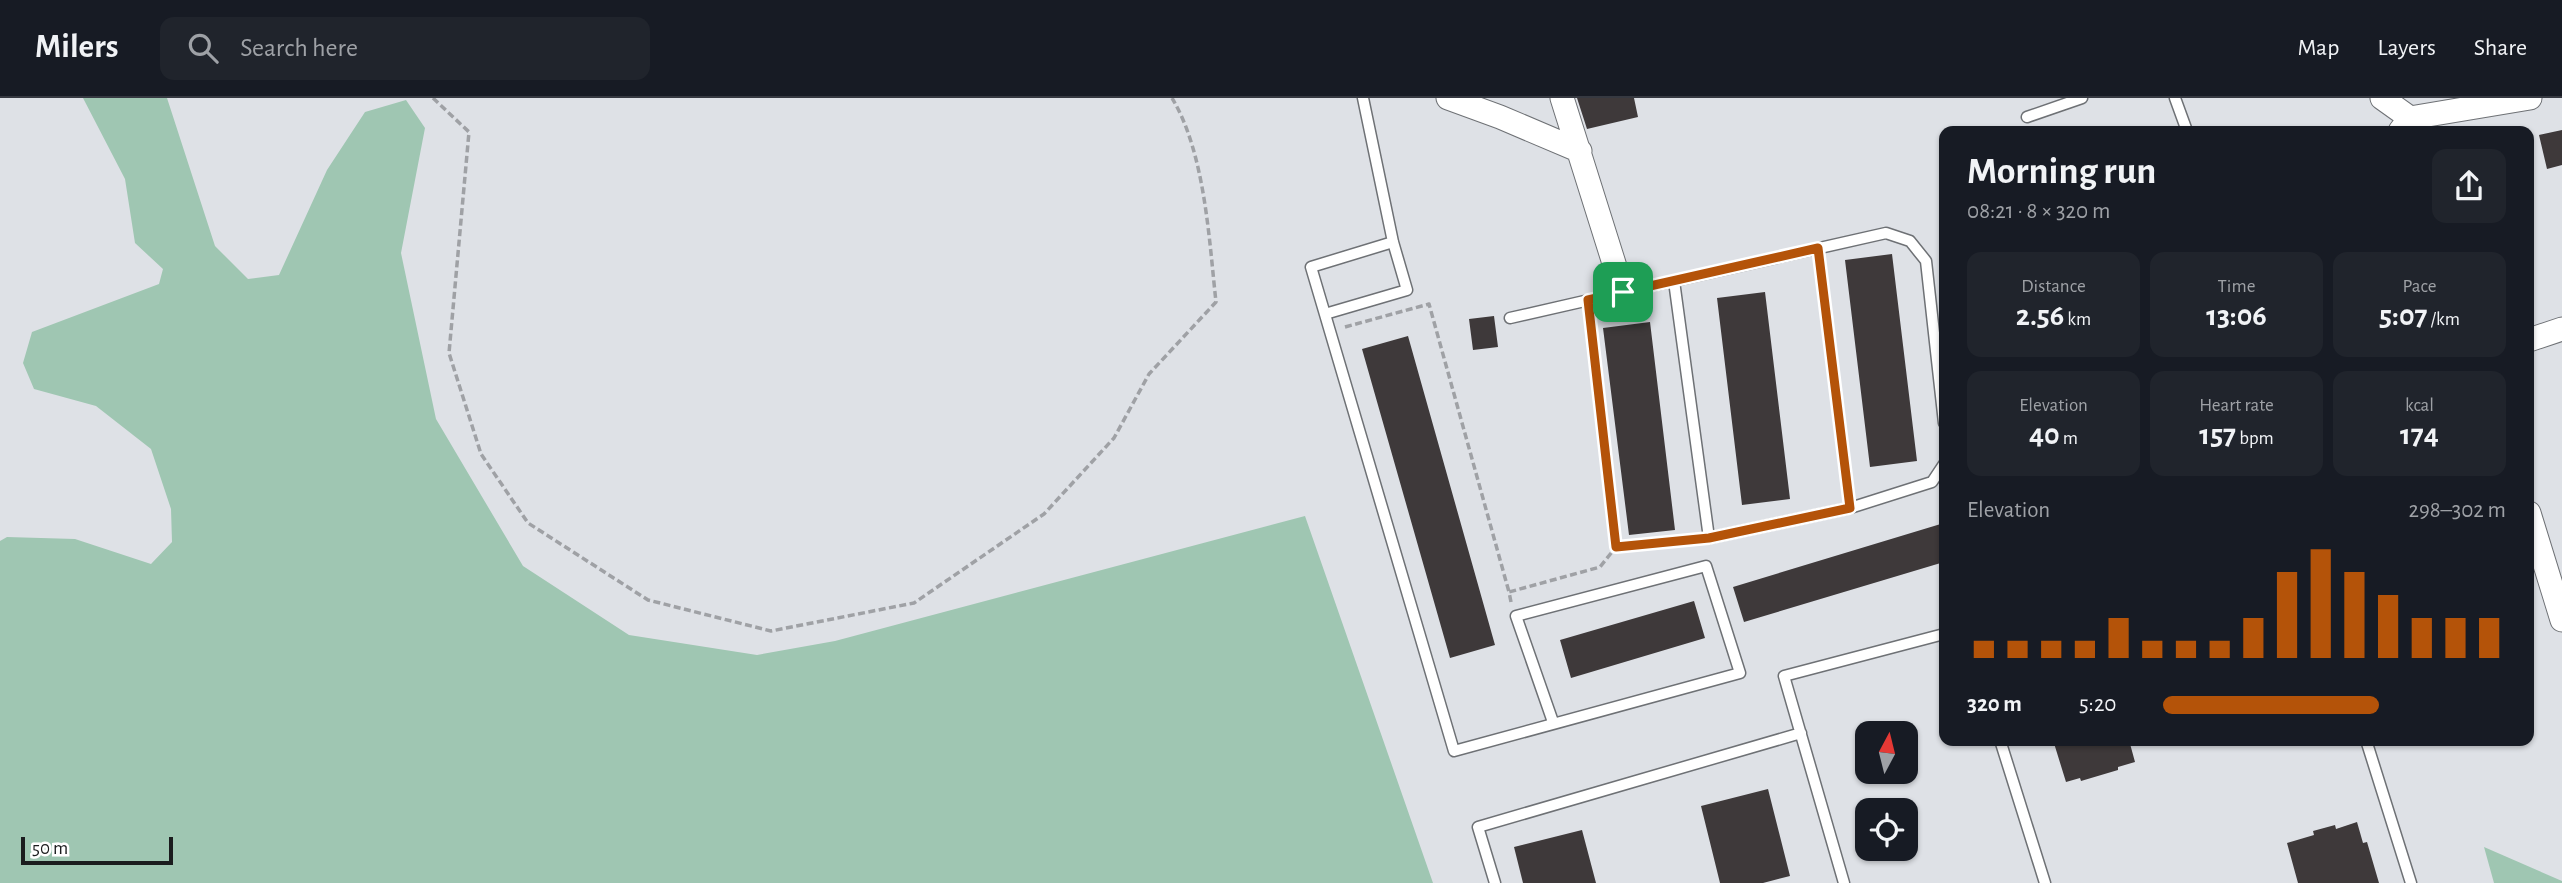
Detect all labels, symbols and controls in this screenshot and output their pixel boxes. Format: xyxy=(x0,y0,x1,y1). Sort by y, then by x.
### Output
search box xyxy=(160,17,650,80)
icon: search xyxy=(184,29,222,67)
text: Milers xyxy=(35,31,118,64)
text: Search here xyxy=(240,35,358,61)
text: Map xyxy=(2297,36,2339,60)
text: Layers xyxy=(2377,36,2436,60)
text: Share xyxy=(2474,36,2527,60)
button: share xyxy=(2432,149,2506,223)
text: Morning run xyxy=(1967,153,2156,191)
text: 08:21 · 8 × 320 m xyxy=(1967,200,2110,223)
pin xyxy=(1593,262,1653,322)
icon: arrive xyxy=(1604,273,1642,311)
text: Distance xyxy=(2021,277,2086,296)
text: Time xyxy=(2218,277,2255,296)
text: Pace xyxy=(2402,277,2437,296)
text: 2.56 xyxy=(2016,301,2064,331)
text: 13:06 xyxy=(2206,301,2267,331)
text: 5:07 xyxy=(2379,301,2427,331)
text: km xyxy=(2064,310,2091,329)
text: /km xyxy=(2427,310,2460,329)
text: Elevation xyxy=(2019,396,2088,415)
text: Heart rate xyxy=(2199,396,2274,415)
text: kcal xyxy=(2405,396,2434,415)
text: 40 xyxy=(2029,420,2060,450)
text: 157 xyxy=(2199,420,2236,450)
text: 174 xyxy=(2400,420,2439,450)
text: m xyxy=(2060,429,2078,448)
text: bpm xyxy=(2236,429,2274,448)
text: Elevation xyxy=(1967,499,2050,522)
text: 298–302 m xyxy=(2409,499,2506,522)
text: 320 m xyxy=(1967,693,2022,716)
text: 5:20 xyxy=(2079,693,2117,716)
north arrow xyxy=(1855,721,1918,784)
map controls xyxy=(1855,721,1918,861)
button: locate xyxy=(1855,798,1918,861)
scale bar xyxy=(21,834,173,866)
text: 50 m xyxy=(32,839,68,858)

